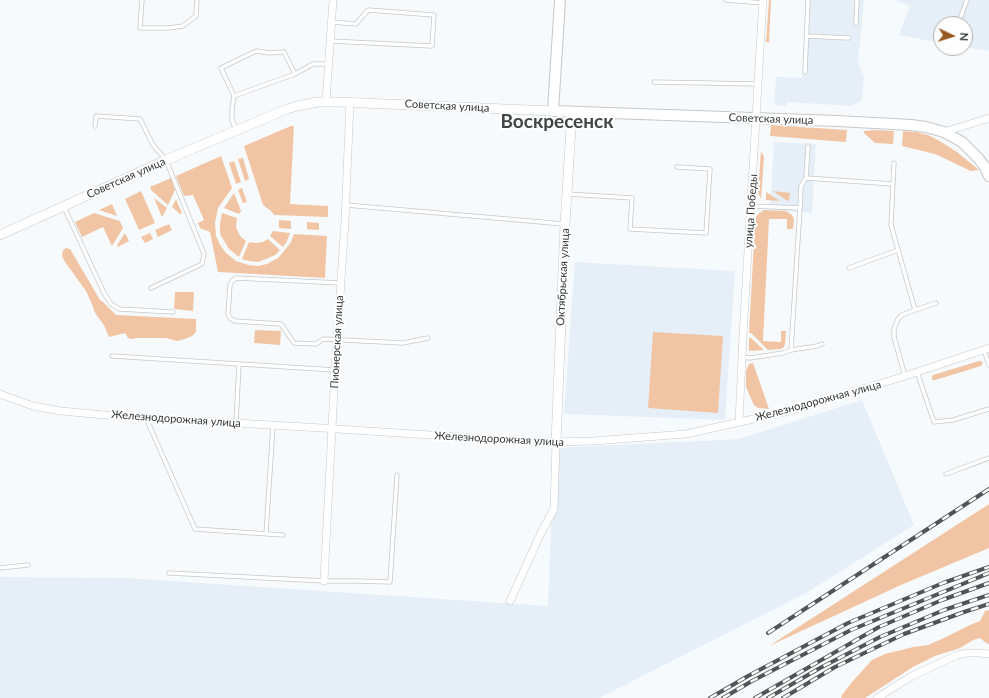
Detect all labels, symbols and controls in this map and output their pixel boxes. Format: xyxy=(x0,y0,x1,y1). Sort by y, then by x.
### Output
north arrow xyxy=(933,16,973,56)
text: N xyxy=(958,32,971,41)
street label: Советская улица xyxy=(404,97,490,115)
district label: Воскресенск xyxy=(500,111,614,133)
street label: Советская улица xyxy=(728,111,814,127)
street label: Советская улица xyxy=(85,155,167,201)
street label: улица Победы xyxy=(742,174,760,248)
street label: Октябрьская улица xyxy=(554,228,572,326)
street label: Пионерская улица xyxy=(328,295,346,389)
street label: Железнодорожная улица xyxy=(754,378,882,424)
street label: Железнодорожная улица xyxy=(111,408,241,430)
street label: Железнодорожная улица xyxy=(434,429,564,449)

